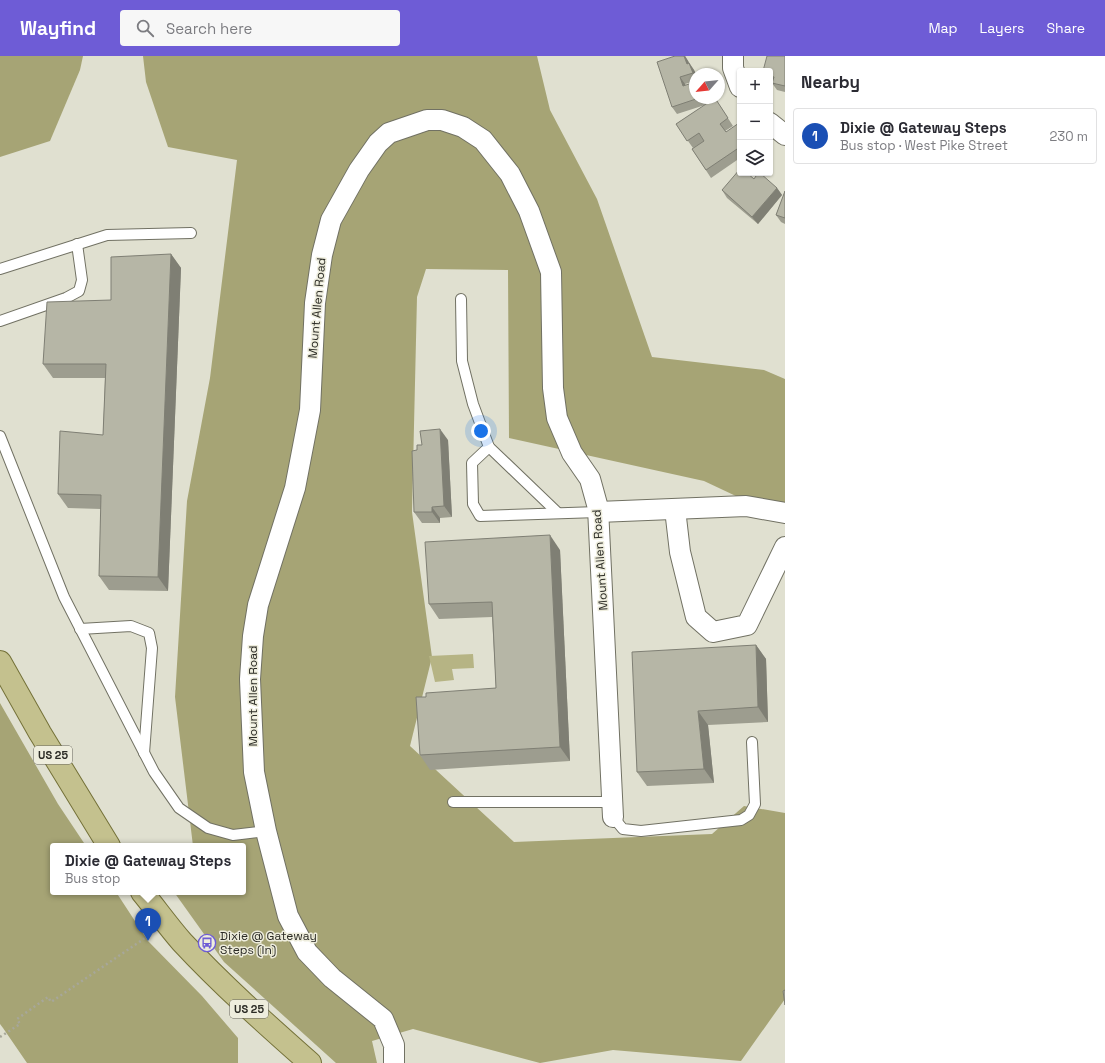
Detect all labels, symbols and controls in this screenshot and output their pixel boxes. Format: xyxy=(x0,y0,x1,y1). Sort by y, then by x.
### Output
search box xyxy=(120,10,400,46)
text: Wayfind xyxy=(20,16,96,41)
icon: search xyxy=(134,17,156,39)
text: Search here xyxy=(166,19,252,38)
text: Map xyxy=(928,19,958,37)
text: Layers xyxy=(980,19,1024,37)
text: Share xyxy=(1046,19,1085,37)
north arrow xyxy=(689,68,725,104)
map controls xyxy=(737,68,773,176)
button: + xyxy=(737,68,773,104)
text: Nearby xyxy=(801,71,860,93)
button: − xyxy=(737,104,773,140)
text: Dixie @ Gateway Steps xyxy=(840,118,1007,137)
text: 1 xyxy=(812,128,818,145)
text: 230 m xyxy=(1050,128,1088,145)
text: Bus stop · West Pike Street xyxy=(840,137,1008,154)
button: layers xyxy=(737,140,773,176)
street label: Mount Allen Road xyxy=(305,257,329,359)
your location xyxy=(471,421,491,441)
street label: Mount Allen Road xyxy=(588,509,612,611)
street label: Mount Allen Road xyxy=(245,645,261,747)
road number: US 25 xyxy=(34,746,72,764)
popup xyxy=(50,843,246,895)
text: Dixie @ Gateway Steps xyxy=(65,851,231,870)
text: Bus stop xyxy=(65,870,120,887)
pin: 1 xyxy=(135,908,161,941)
place label: Dixie @ Gateway Steps (In) xyxy=(220,928,317,958)
bus stop icon: Dixie @ Gateway Steps (In) xyxy=(197,933,217,953)
road number: US 25 xyxy=(230,1000,268,1018)

